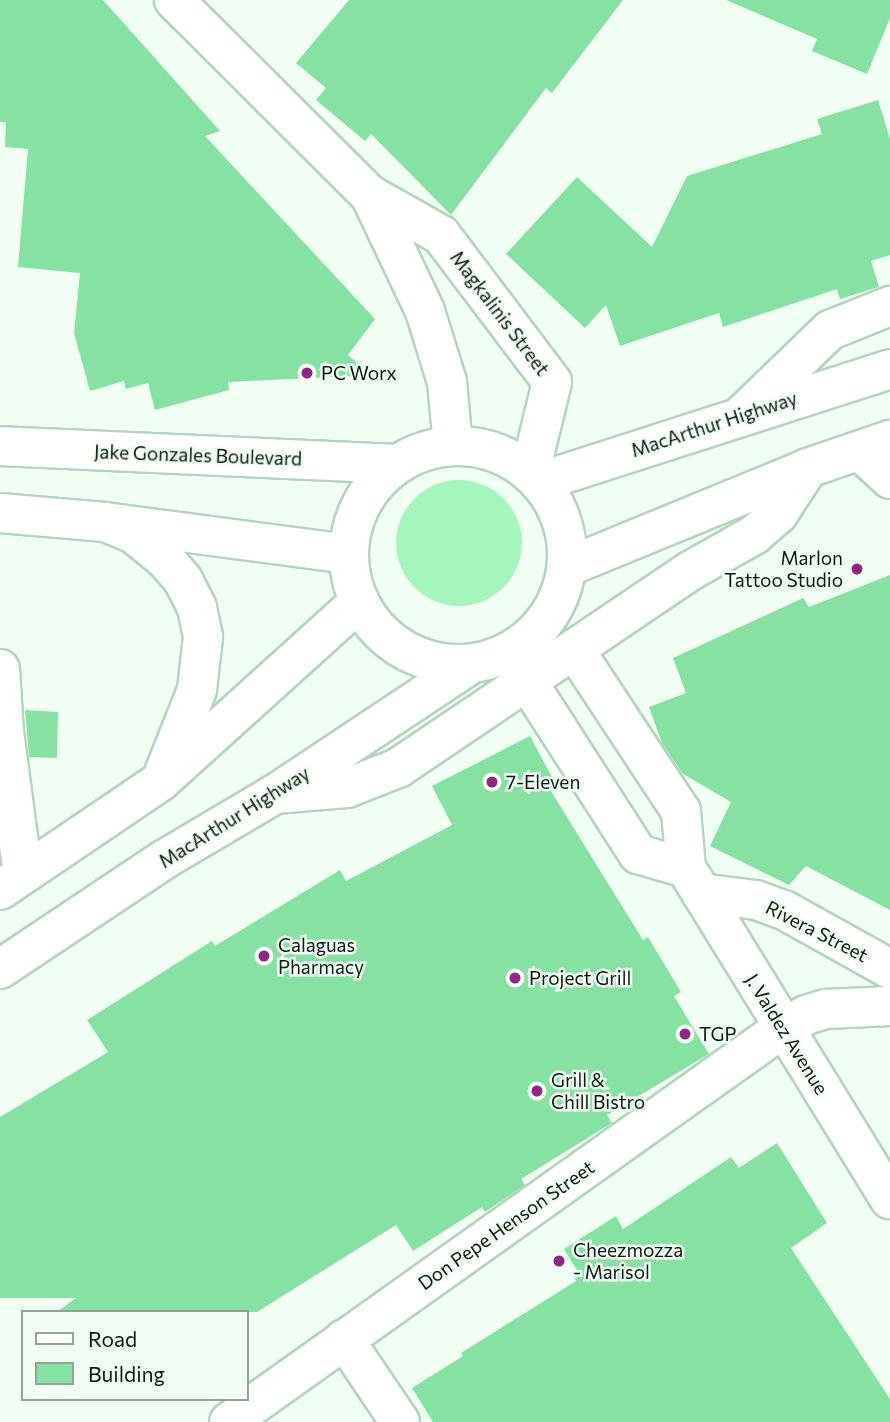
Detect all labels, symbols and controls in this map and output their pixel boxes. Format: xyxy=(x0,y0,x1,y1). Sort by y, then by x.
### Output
street label: Magkalinis Street xyxy=(446,246,554,380)
place label: PC Worx xyxy=(321,362,397,384)
marker: PC Worx xyxy=(299,365,315,381)
street label: MacArthur Highway xyxy=(628,386,800,462)
street label: Jake Gonzales Boulevard xyxy=(94,440,302,470)
place label: Marlon Tattoo Studio xyxy=(724,547,843,591)
marker: Marlon Tattoo Studio xyxy=(849,561,865,577)
street label: MacArthur Highway xyxy=(155,761,313,873)
place label: 7-Eleven xyxy=(506,771,580,793)
marker: 7-Eleven xyxy=(484,774,500,790)
street label: Rivera Street xyxy=(762,895,872,967)
place label: Calaguas Pharmacy xyxy=(278,934,364,978)
marker: Calaguas Pharmacy xyxy=(256,948,272,964)
place label: Project Grill xyxy=(529,967,631,989)
street label: J. Valdez Avenue xyxy=(741,969,833,1099)
marker: Project Grill xyxy=(507,970,523,986)
place label: TGP xyxy=(699,1023,736,1045)
marker: TGP xyxy=(677,1026,693,1042)
place label: Grill & Chill Bistro xyxy=(551,1069,645,1113)
marker: Grill & Chill Bistro xyxy=(529,1083,545,1099)
street label: Don Pepe Henson Street xyxy=(414,1156,598,1294)
place label: Cheezmozza - Marisol xyxy=(573,1239,683,1283)
marker: Cheezmozza - Marisol xyxy=(551,1253,567,1269)
legend xyxy=(21,1310,248,1401)
text: Road xyxy=(88,1326,137,1351)
text: Building xyxy=(88,1361,165,1386)

